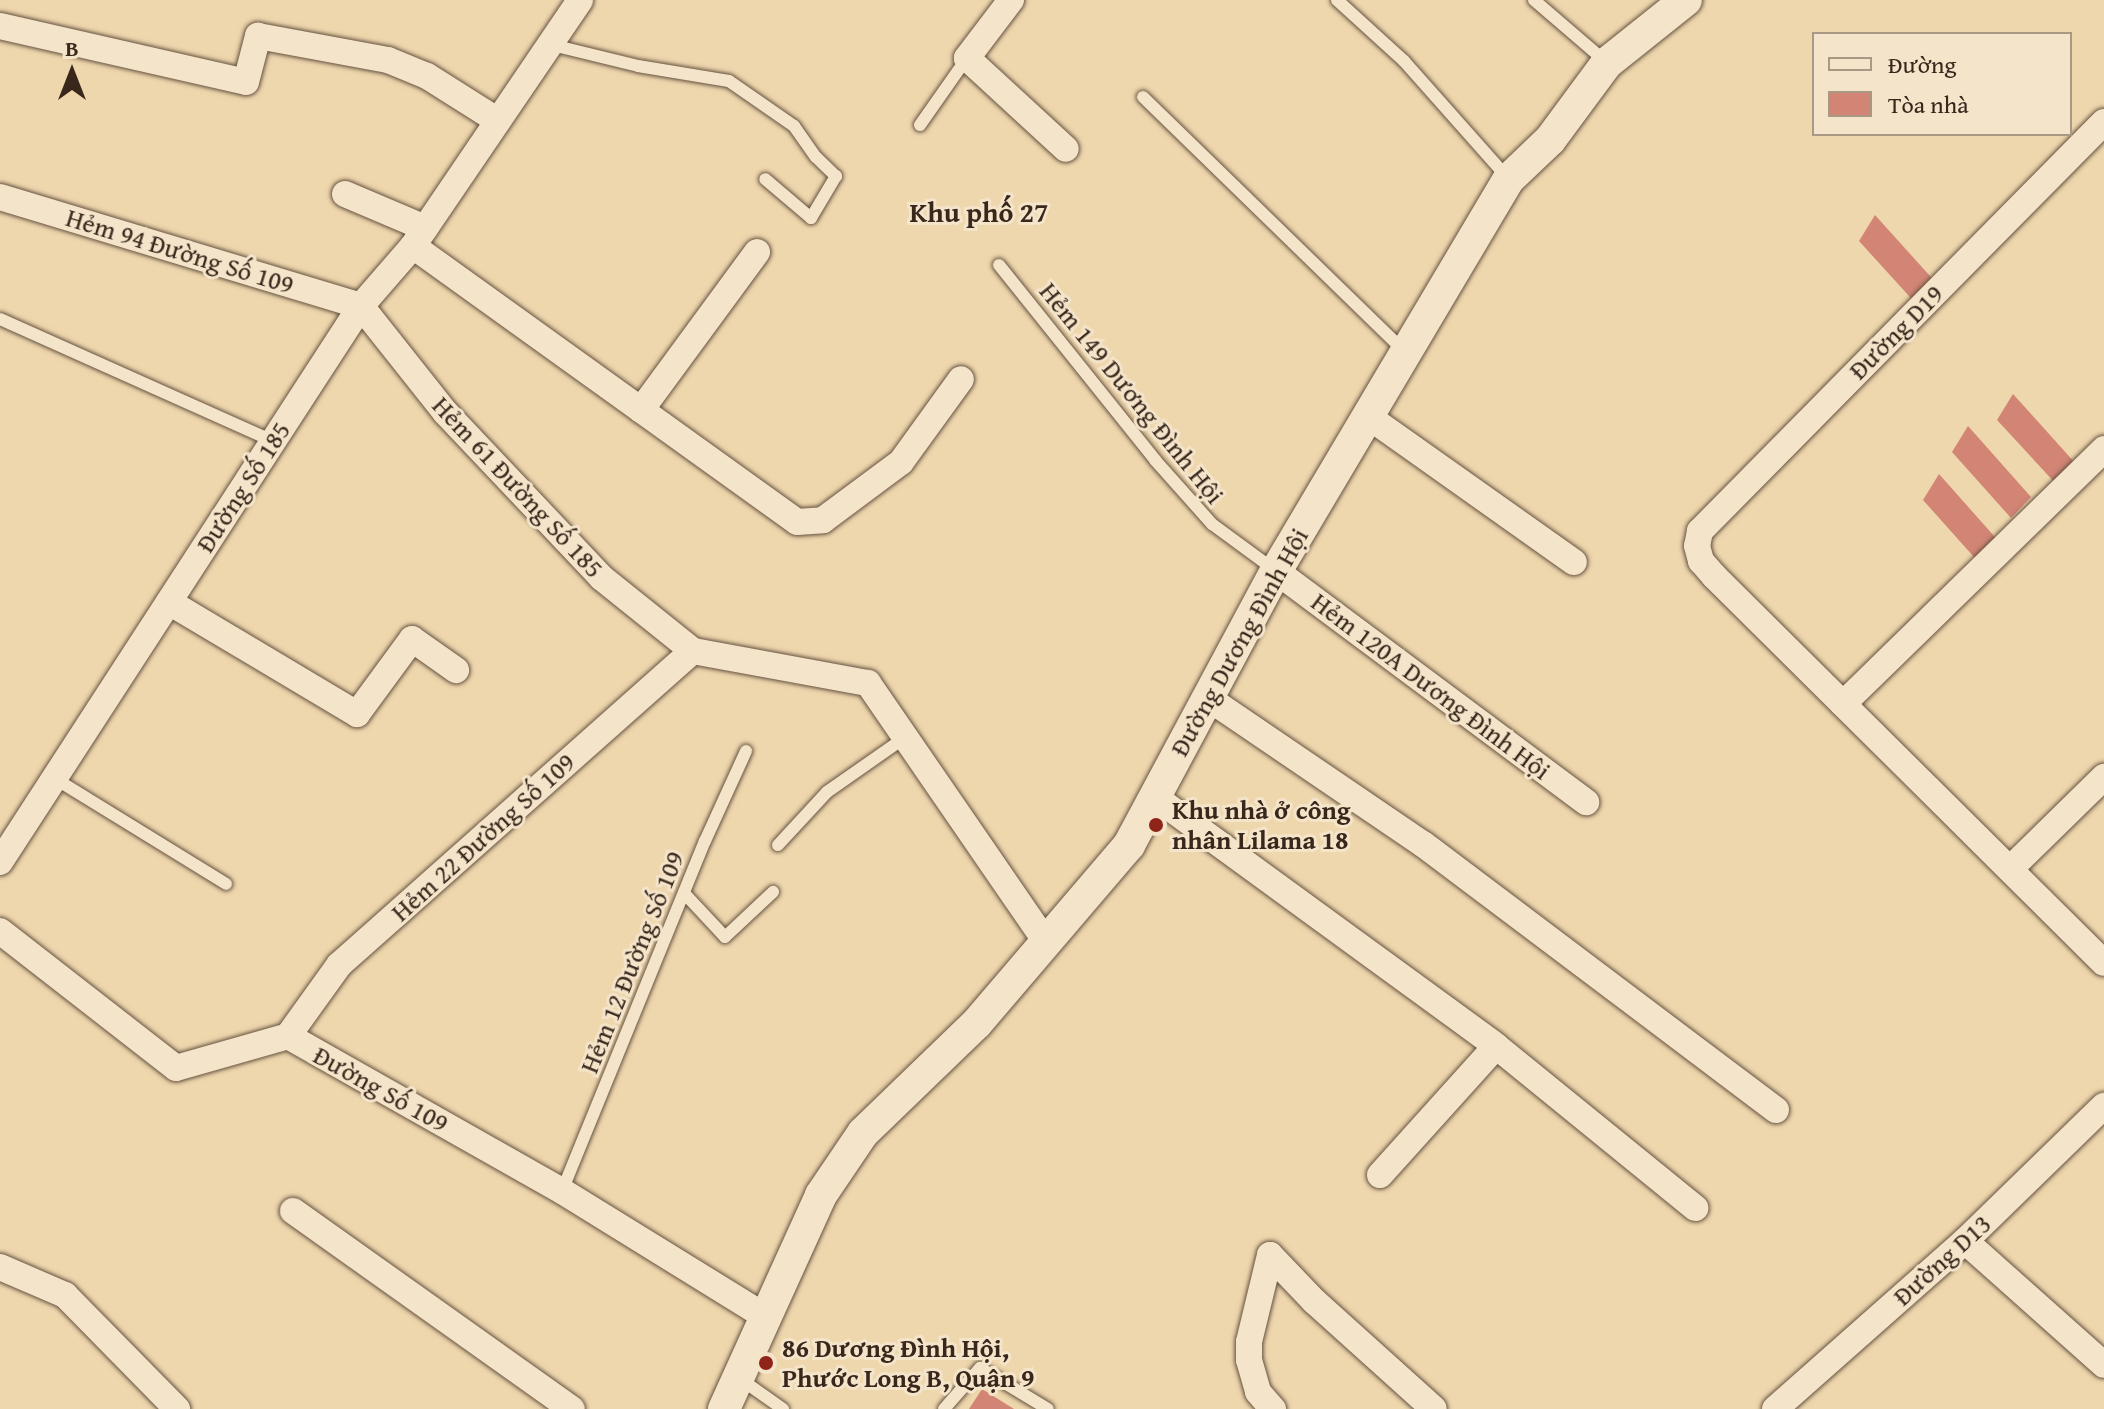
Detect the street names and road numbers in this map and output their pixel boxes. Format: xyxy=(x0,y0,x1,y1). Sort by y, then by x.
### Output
street label: Hẻm 94 Đường Số 109 xyxy=(62,202,298,300)
street label: Hẻm 149 Dương Đình Hội xyxy=(1033,276,1231,510)
street label: Đường D19 xyxy=(1842,278,1950,386)
street label: Hẻm 61 Đường Số 185 xyxy=(426,390,610,584)
street label: Đường Số 185 xyxy=(189,416,297,558)
street label: Đường Dương Đình Hội xyxy=(1163,523,1315,761)
street label: Hẻm 120A Dương Đình Hội xyxy=(1305,586,1557,786)
street label: Hẻm 22 Đường Số 109 xyxy=(385,746,581,928)
street label: Hẻm 12 Đường Số 109 xyxy=(573,847,691,1077)
street label: Đường Số 109 xyxy=(308,1039,454,1139)
street label: Đường D13 xyxy=(1887,1208,1997,1312)

